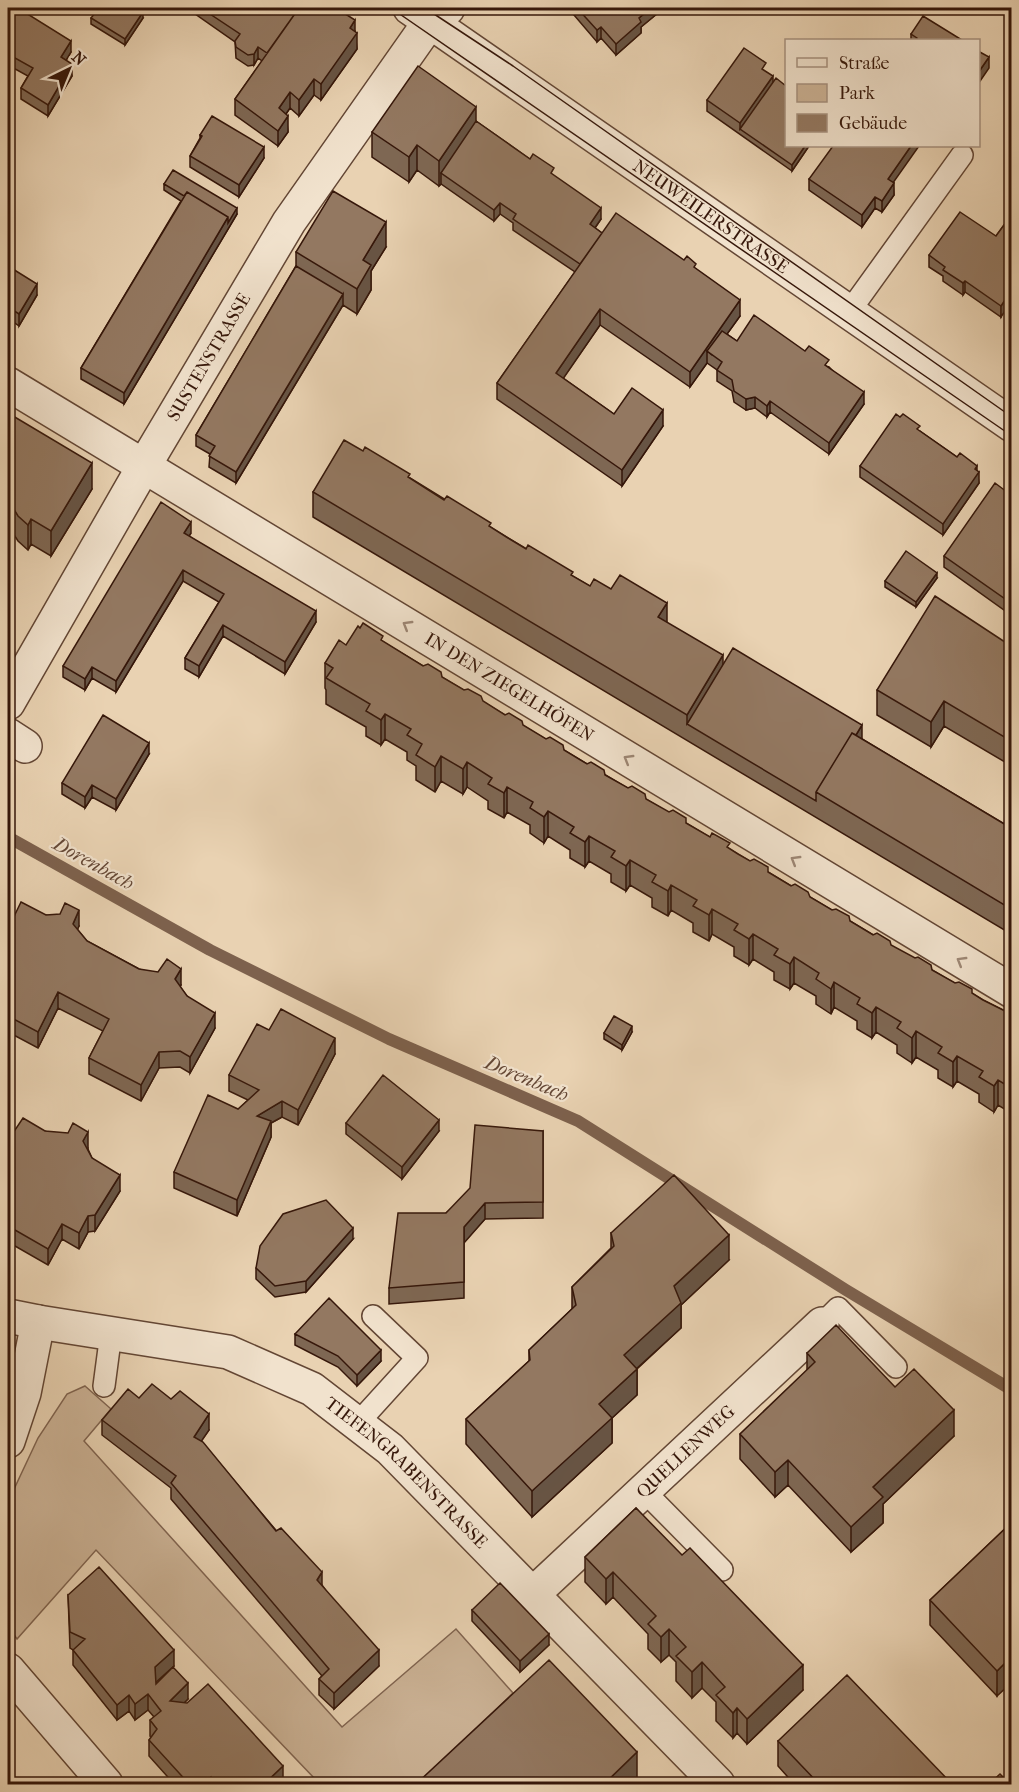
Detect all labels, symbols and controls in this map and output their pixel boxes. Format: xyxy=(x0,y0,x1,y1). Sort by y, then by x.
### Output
north arrow xyxy=(39,39,99,99)
legend xyxy=(785,39,980,147)
text: N xyxy=(68,47,90,70)
text: Straße xyxy=(839,53,890,74)
text: Park xyxy=(839,83,876,104)
text: Gebäude xyxy=(839,113,907,134)
street label: NEUWEILERSTRASSE xyxy=(629,156,793,278)
street label: SUSTENSTRASSE xyxy=(163,290,255,425)
one-way arrow xyxy=(403,621,413,633)
street label: IN DEN ZIEGELHÖFEN xyxy=(421,628,598,747)
one-way arrow xyxy=(624,755,634,767)
water label: Dorenbach xyxy=(48,831,138,895)
one-way arrow xyxy=(791,856,801,867)
one-way arrow xyxy=(957,957,967,968)
water label: Dorenbach xyxy=(480,1050,572,1106)
street label: TIEFENGRABENSTRASSE xyxy=(321,1393,491,1553)
street label: QUELLENWEG xyxy=(632,1401,739,1503)

